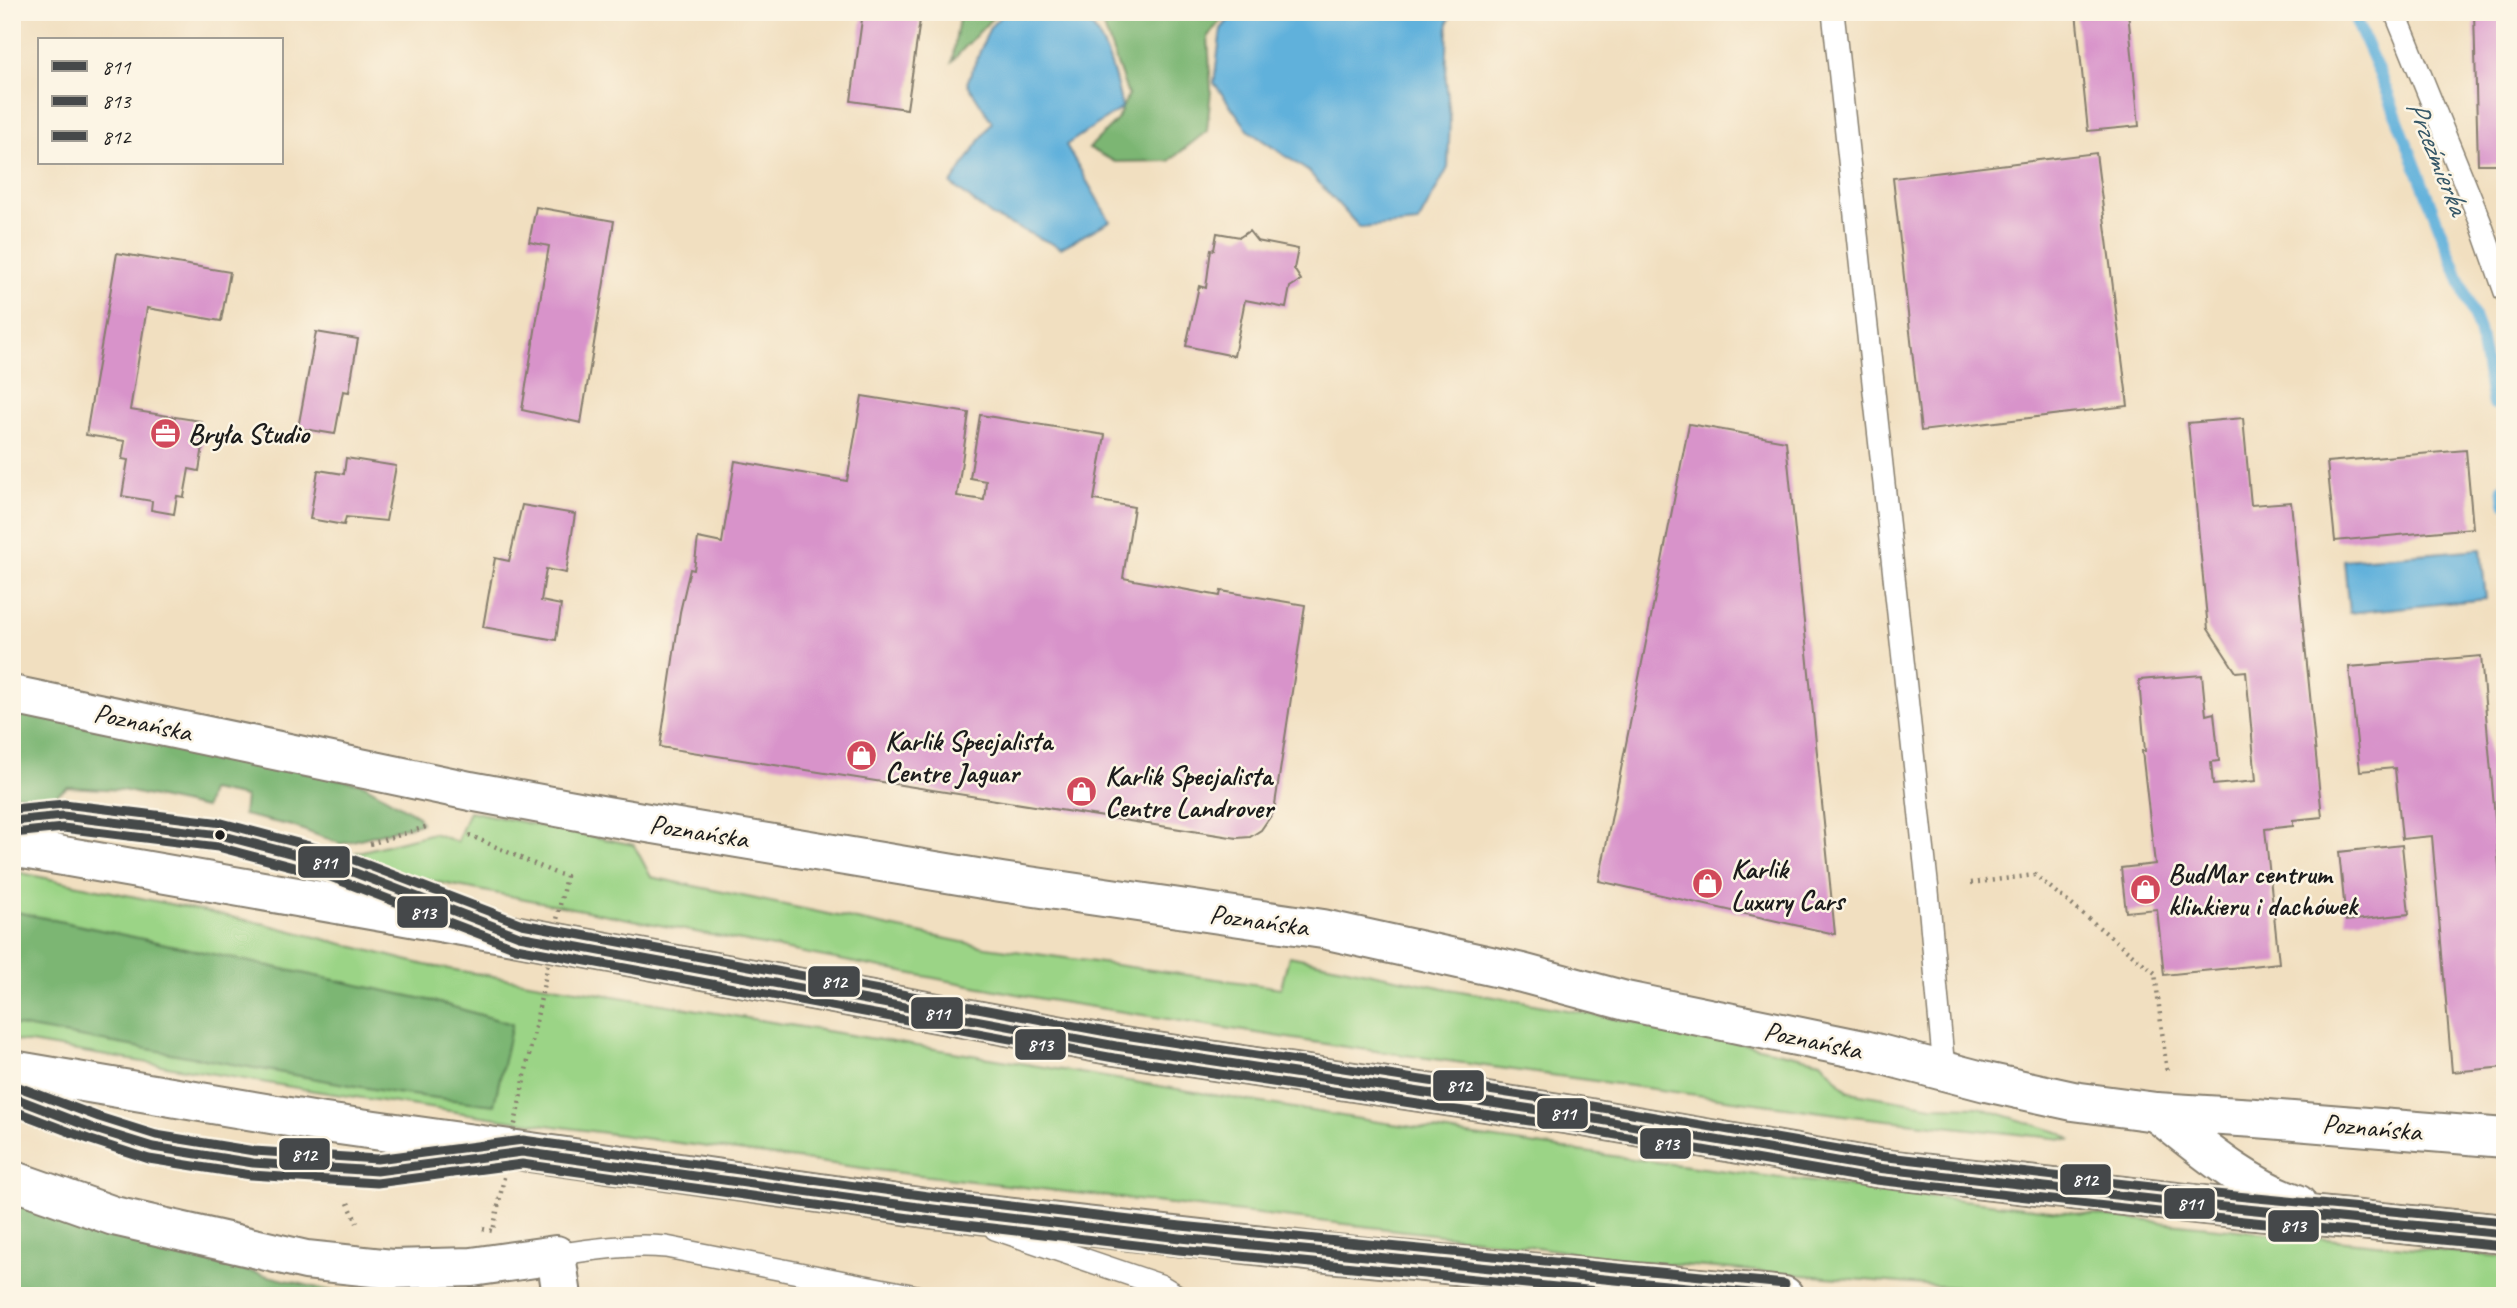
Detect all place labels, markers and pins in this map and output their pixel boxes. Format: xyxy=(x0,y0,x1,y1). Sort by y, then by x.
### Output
office icon: Bryła Studio xyxy=(148,416,182,450)
place label: Bryła Studio xyxy=(188,416,311,452)
place label: Karlik Specjalista Centre Jaguar xyxy=(885,723,1054,790)
shop icon: Karlik Specjalista Centre Jaguar xyxy=(845,739,879,773)
place label: Karlik Specjalista Centre Landrover xyxy=(1105,758,1276,825)
shop icon: Karlik Specjalista Centre Landrover xyxy=(1065,774,1099,808)
unlabelled marker xyxy=(213,828,227,842)
place label: Karlik Luxury Cars xyxy=(1731,851,1847,918)
place label: BudMar centrum klinkieru i dachówek xyxy=(2168,856,2359,923)
shop icon: Karlik Luxury Cars xyxy=(1691,867,1725,901)
shop icon: BudMar centrum klinkieru i dachówek xyxy=(2128,872,2162,906)

